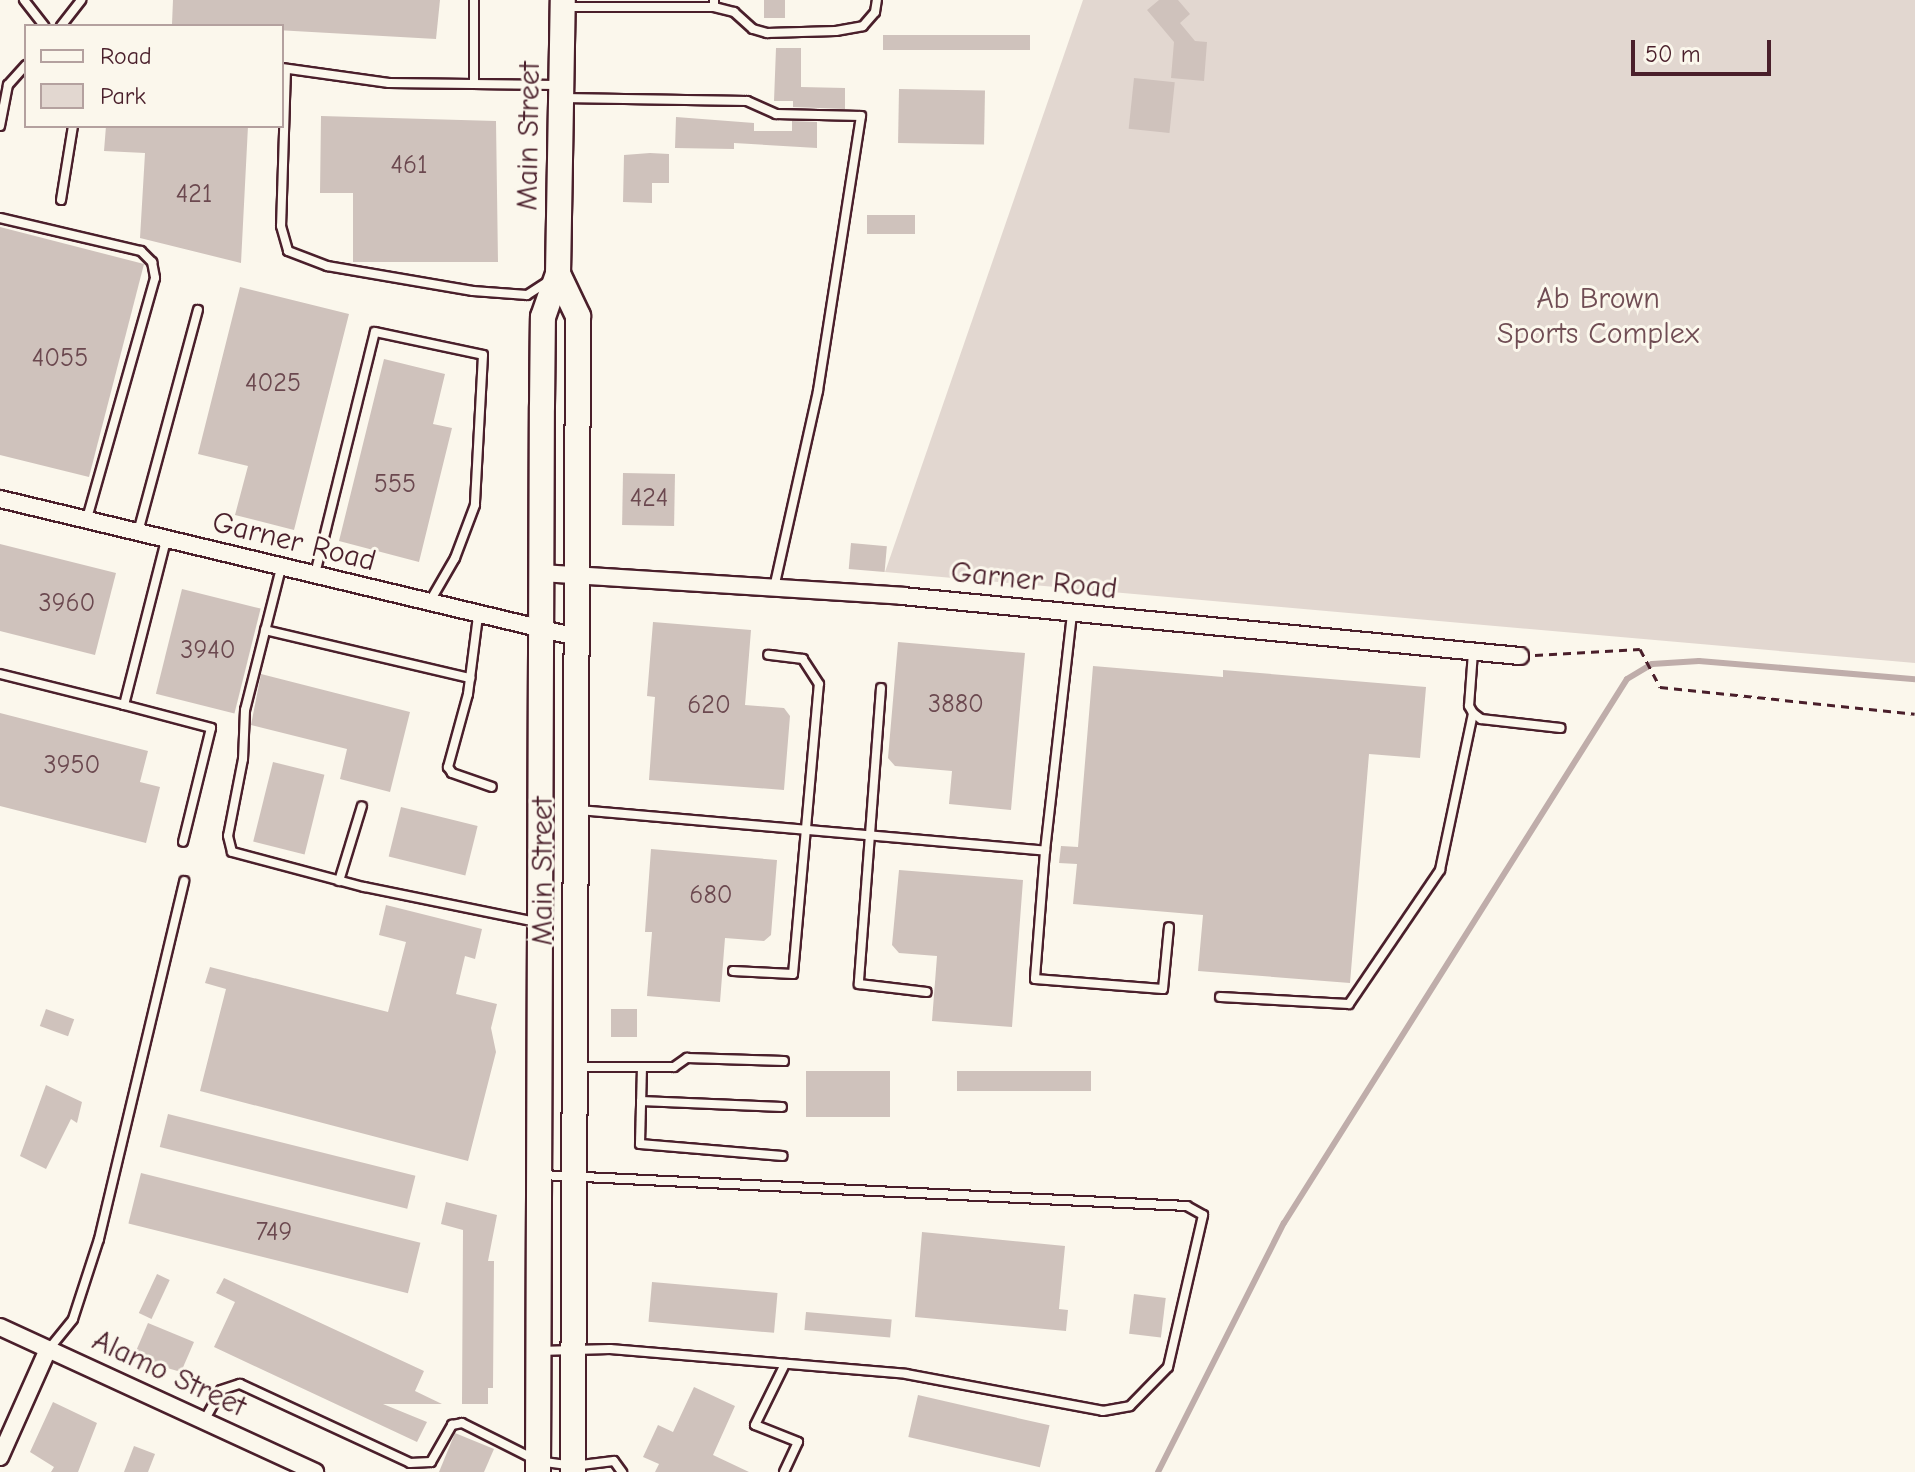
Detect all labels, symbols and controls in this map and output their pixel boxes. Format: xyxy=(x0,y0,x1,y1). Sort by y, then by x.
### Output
legend xyxy=(24,24,284,128)
scale bar xyxy=(1635,24,1775,74)
text: 50 m xyxy=(1645,40,1701,68)
text: Road xyxy=(100,42,152,70)
street label: Main Street xyxy=(510,61,548,211)
text: Park xyxy=(100,82,146,110)
house number: 461 xyxy=(391,150,427,182)
house number: 421 xyxy=(176,179,212,211)
park label: Ab Brown Sports Complex xyxy=(1497,281,1699,352)
house number: 4055 xyxy=(32,343,88,375)
house number: 4025 xyxy=(245,368,301,400)
house number: 555 xyxy=(374,469,416,501)
house number: 424 xyxy=(630,483,668,515)
street label: Garner Road xyxy=(209,504,379,580)
street label: Garner Road xyxy=(949,554,1119,608)
house number: 3960 xyxy=(39,588,95,620)
house number: 3940 xyxy=(180,635,236,667)
house number: 3880 xyxy=(928,689,984,721)
house number: 620 xyxy=(687,690,731,722)
house number: 3950 xyxy=(44,750,100,782)
street label: Main Street xyxy=(525,796,561,946)
house number: 680 xyxy=(689,880,733,912)
house number: 749 xyxy=(256,1217,292,1249)
street label: Alamo Street xyxy=(86,1323,252,1425)

